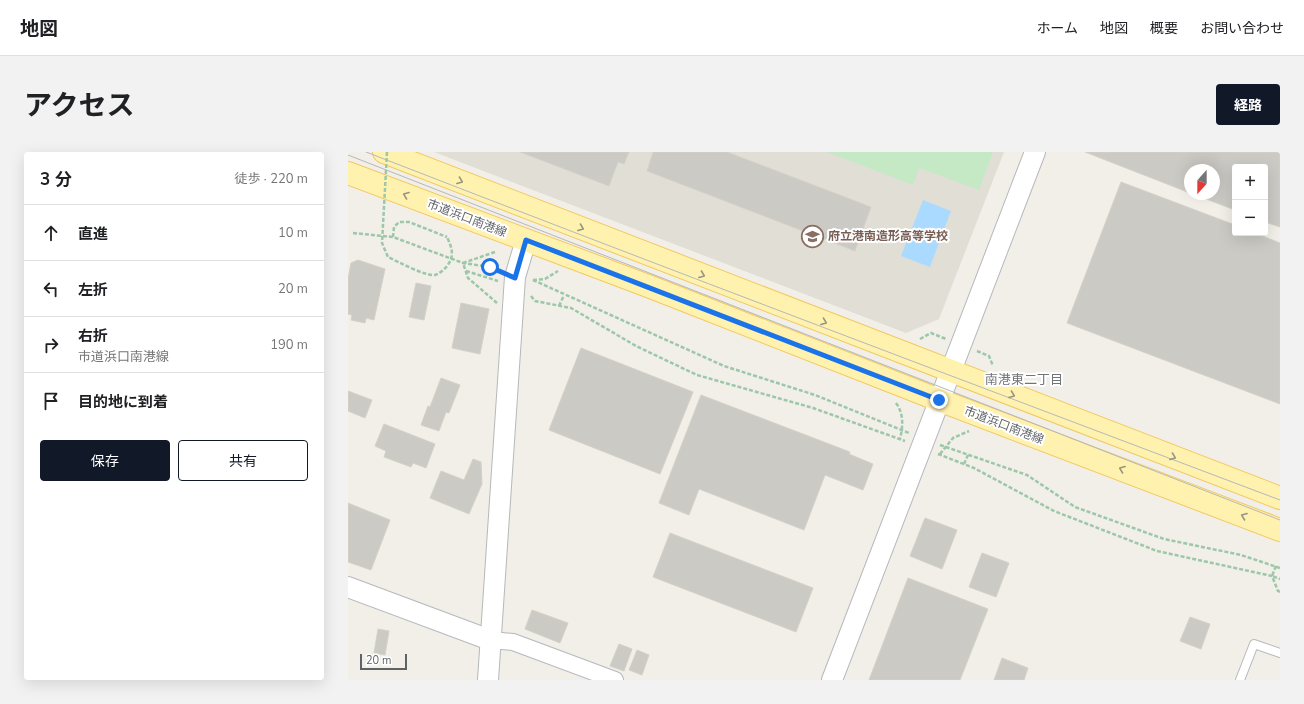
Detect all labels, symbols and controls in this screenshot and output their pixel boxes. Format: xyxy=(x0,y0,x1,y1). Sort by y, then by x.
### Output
text: 地図 xyxy=(20,16,58,42)
text: ホーム xyxy=(1036,19,1078,38)
text: 地図 xyxy=(1100,19,1128,38)
text: 概要 xyxy=(1150,19,1178,38)
text: お問い合わせ xyxy=(1200,19,1284,38)
button: 経路 xyxy=(1216,84,1280,125)
text: アクセス xyxy=(24,87,135,125)
north arrow xyxy=(1184,164,1220,200)
map controls xyxy=(1232,164,1268,236)
button: + xyxy=(1232,164,1268,200)
text: 3 分 xyxy=(40,168,72,191)
text: 徒歩 · 220 m xyxy=(234,170,308,188)
one-way arrow xyxy=(456,177,463,185)
one-way arrow xyxy=(403,191,410,199)
street label: 市道浜口南港線 xyxy=(425,195,509,241)
button: − xyxy=(1232,200,1268,236)
icon: ahead xyxy=(40,222,62,244)
school or university icon: 府立港南造形高等学校 xyxy=(799,223,825,249)
text: 直進 xyxy=(78,224,108,244)
text: 10 m xyxy=(278,224,308,242)
one-way arrow xyxy=(578,224,585,232)
place label: 府立港南造形高等学校 xyxy=(828,228,948,244)
route start xyxy=(481,258,499,276)
one-way arrow xyxy=(699,271,706,279)
icon: left xyxy=(40,278,62,300)
text: 左折 xyxy=(78,280,108,300)
text: 20 m xyxy=(278,280,308,298)
one-way arrow xyxy=(820,318,827,326)
text: 右折 xyxy=(78,326,108,346)
icon: right xyxy=(40,334,62,356)
text: 190 m xyxy=(270,336,308,354)
text: 市道浜口南港線 xyxy=(78,348,169,366)
district label: 南港東二丁目 xyxy=(985,371,1063,389)
icon: arrive xyxy=(40,390,62,412)
route end xyxy=(930,391,948,409)
one-way arrow xyxy=(1009,391,1016,399)
text: 目的地に到着 xyxy=(78,392,168,412)
street label: 市道浜口南港線 xyxy=(962,402,1046,448)
button: 保存 xyxy=(40,440,170,481)
button: 共有 xyxy=(178,440,308,481)
one-way arrow xyxy=(1169,452,1176,460)
one-way arrow xyxy=(1119,466,1126,474)
one-way arrow xyxy=(1240,512,1247,520)
scale bar xyxy=(360,652,407,671)
text: 20 m xyxy=(366,653,391,668)

